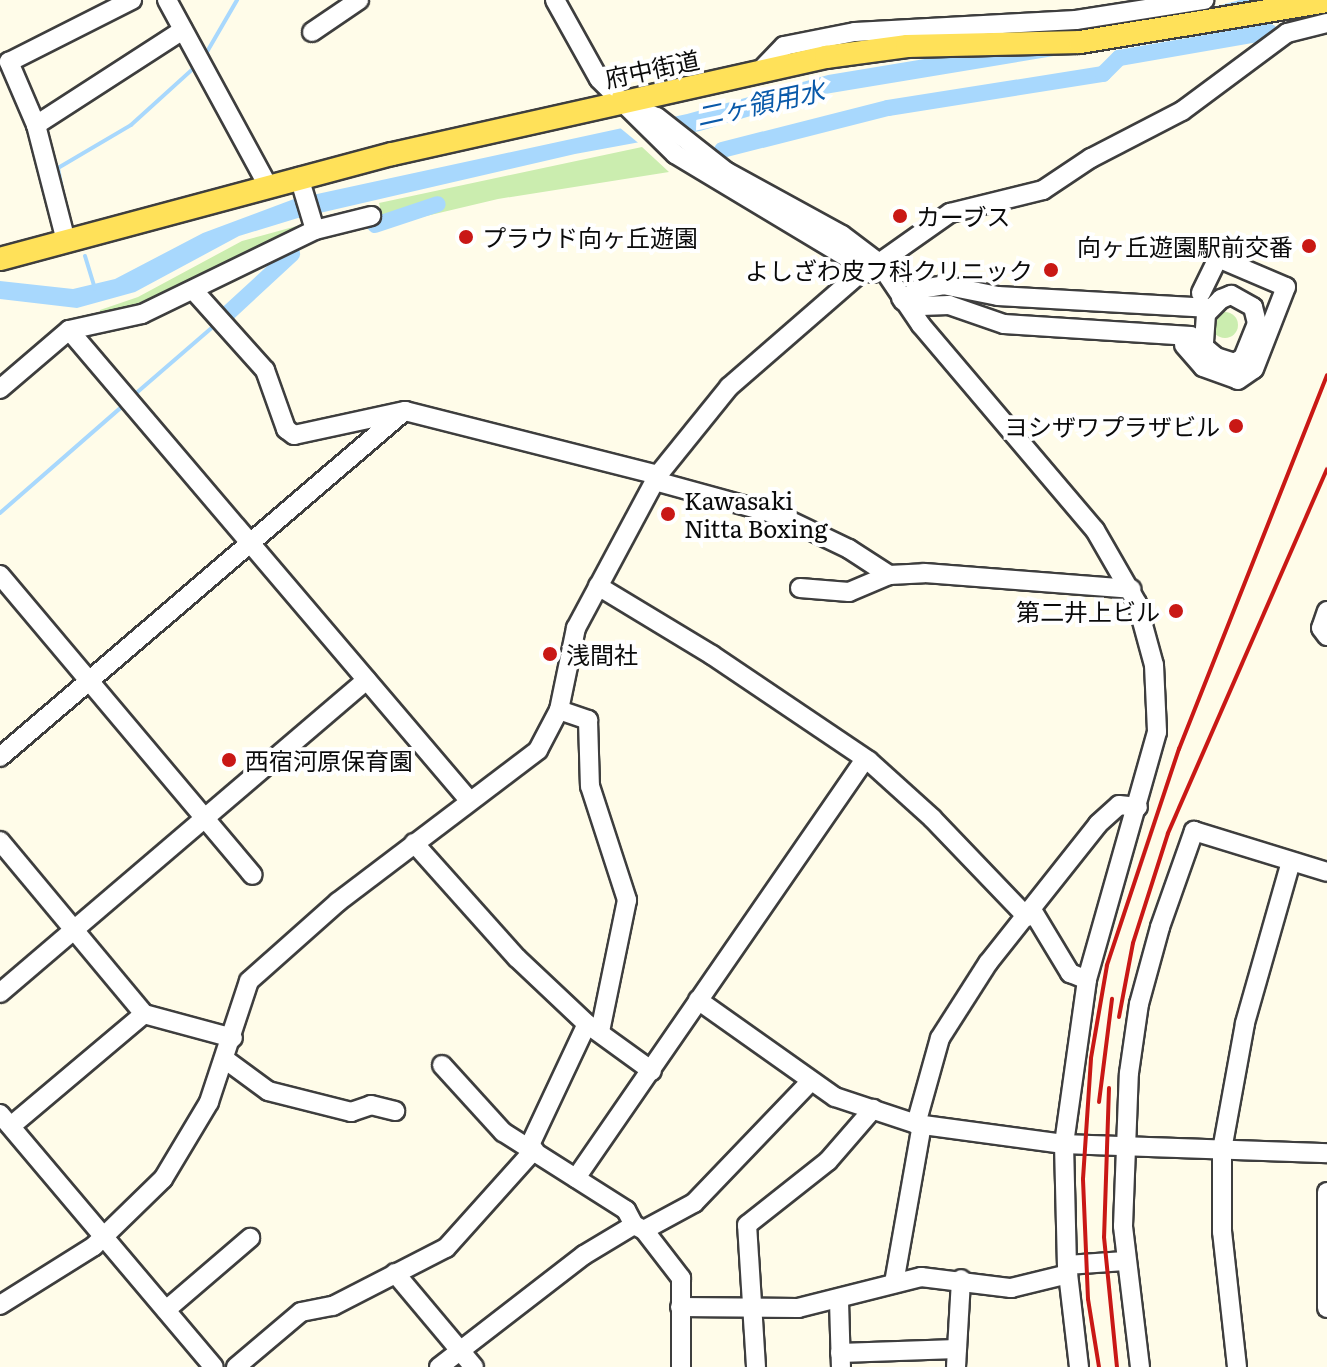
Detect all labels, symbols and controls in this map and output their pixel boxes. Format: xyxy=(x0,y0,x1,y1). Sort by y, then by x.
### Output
street label: 府中街道 xyxy=(602,44,702,92)
water label: 二ヶ領用水 xyxy=(693,73,827,131)
place label: カーブス xyxy=(916,202,1012,230)
marker: カーブス xyxy=(891,207,909,225)
place label: プラウド向ヶ丘遊園 xyxy=(482,223,698,251)
marker: プラウド向ヶ丘遊園 xyxy=(457,228,475,246)
place label: 向ヶ丘遊園駅前交番 xyxy=(1077,232,1293,260)
marker: 向ヶ丘遊園駅前交番 xyxy=(1300,237,1318,255)
place label: よしざわ皮フ科クリニック xyxy=(745,256,1033,284)
marker: よしざわ皮フ科クリニック xyxy=(1040,259,1062,281)
place label: ヨシザワプラザビル xyxy=(1004,412,1220,440)
marker: ヨシザワプラザビル xyxy=(1227,417,1245,435)
place label: Kawasaki Nitta Boxing xyxy=(684,486,828,542)
marker: Kawasaki Nitta Boxing xyxy=(659,505,677,523)
place label: 第二井上ビル xyxy=(1016,597,1160,625)
marker: 第二井上ビル xyxy=(1167,602,1185,620)
place label: 浅間社 xyxy=(566,640,638,668)
marker: 浅間社 xyxy=(541,645,559,663)
place label: 西宿河原保育園 xyxy=(245,746,413,774)
marker: 西宿河原保育園 xyxy=(220,751,238,769)

